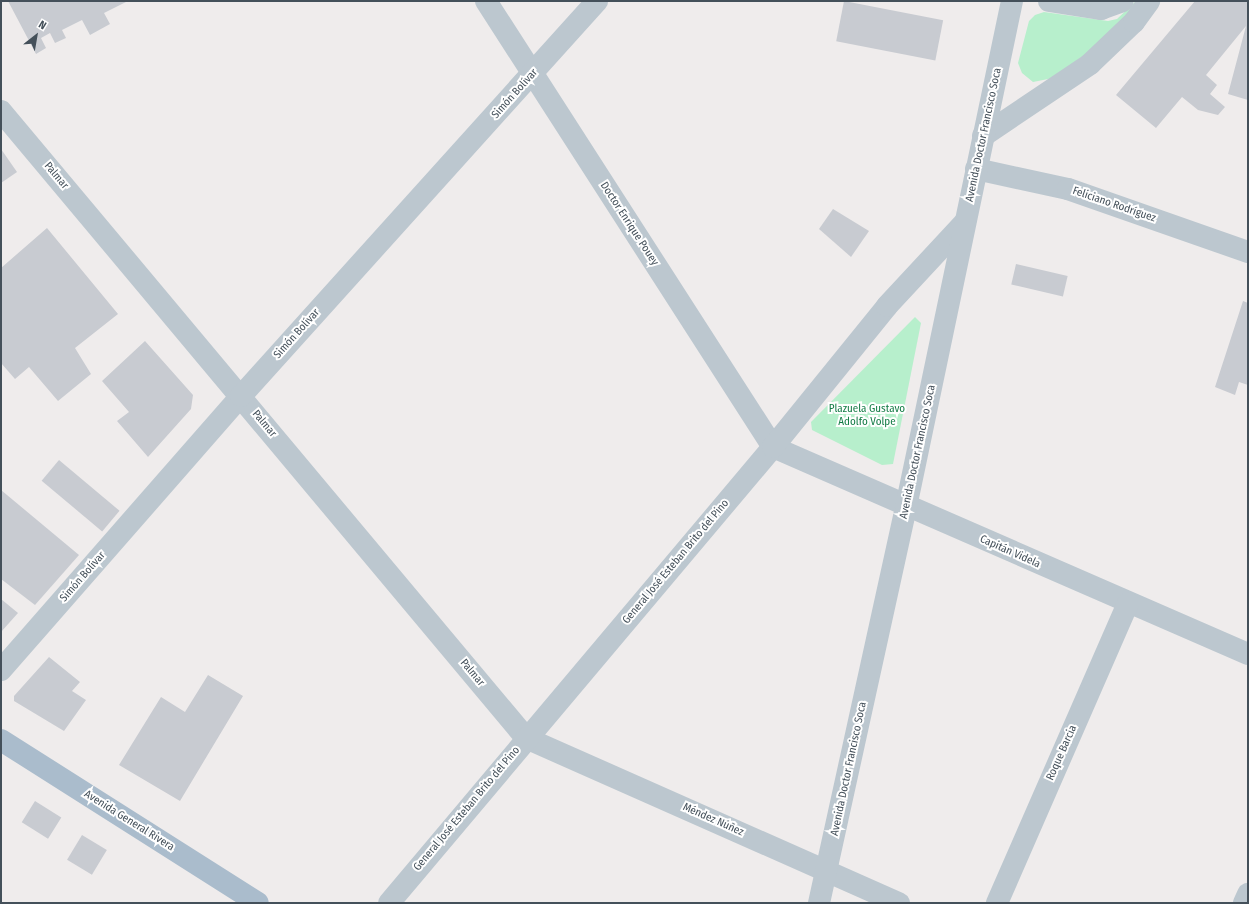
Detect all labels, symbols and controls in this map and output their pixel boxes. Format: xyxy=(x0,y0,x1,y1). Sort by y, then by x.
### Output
north arrow xyxy=(16,16,56,56)
text: N xyxy=(36,18,49,33)
street label: Simón Bolívar xyxy=(489,66,541,122)
street label: Avenida Doctor Francisco Soca xyxy=(963,67,1005,203)
street label: Palmar xyxy=(41,160,71,192)
street label: Doctor Enrique Pouey xyxy=(597,180,661,268)
street label: Feliciano Rodríguez xyxy=(1071,185,1157,225)
street label: Simón Bolívar xyxy=(271,306,323,362)
street label: Avenida Doctor Francisco Soca xyxy=(897,384,939,520)
park label: Plazuela Gustavo Adolfo Volpe xyxy=(829,403,905,429)
street label: Palmar xyxy=(249,408,279,440)
street label: General José Esteban Brito del Pino xyxy=(620,497,732,627)
street label: Capitán Videla xyxy=(978,533,1042,571)
street label: Simón Bolívar xyxy=(58,549,108,605)
street label: Palmar xyxy=(457,657,487,689)
street label: Avenida Doctor Francisco Soca xyxy=(828,701,870,837)
street label: Roque Barcia xyxy=(1044,723,1080,783)
street label: General José Esteban Brito del Pino xyxy=(411,744,523,874)
street label: Avenida General Rivera xyxy=(82,788,176,854)
street label: Méndez Núñez xyxy=(681,801,745,839)

